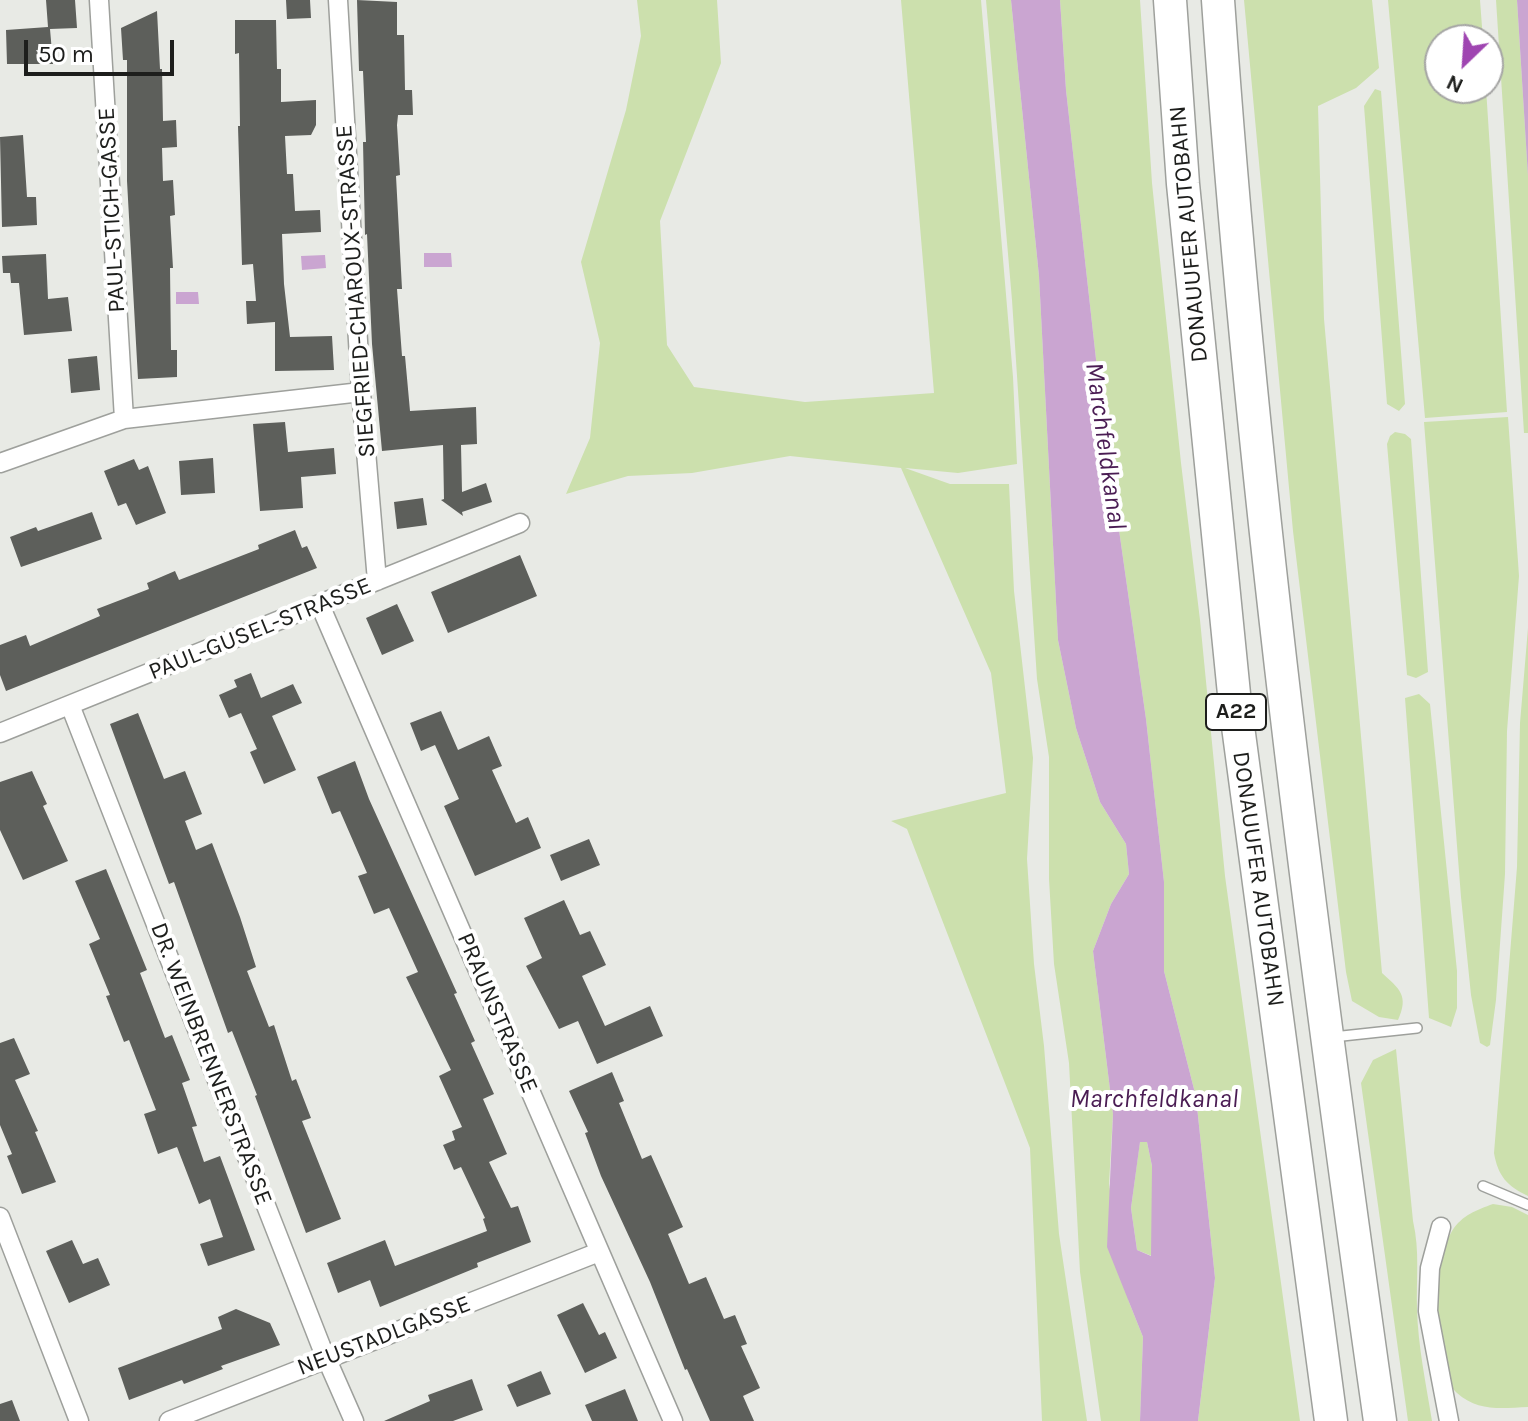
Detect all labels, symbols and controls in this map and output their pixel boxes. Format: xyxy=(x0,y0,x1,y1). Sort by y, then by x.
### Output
scale bar xyxy=(28,24,178,74)
north arrow xyxy=(1424,24,1504,104)
text: 50 m xyxy=(38,40,94,68)
text: N xyxy=(1442,69,1467,99)
street label: DONAUUFER AUTOBAHN xyxy=(1163,104,1215,364)
street label: PAUL-STICH-GASSE xyxy=(92,107,132,313)
street label: SIEGFRIED-CHAROUX-STRASSE xyxy=(330,124,382,458)
water label: Marchfeldkanal xyxy=(1078,360,1132,532)
street label: PAUL-GUSEL-STRASSE xyxy=(144,571,376,687)
road number: A22 xyxy=(1206,694,1266,730)
street label: DONAUUFER AUTOBAHN xyxy=(1226,750,1290,1008)
street label: DR. WEINBRENNERSTRASSE xyxy=(144,919,278,1209)
street label: PRAUNSTRASSE xyxy=(450,928,544,1098)
water label: Marchfeldkanal xyxy=(1070,1084,1238,1116)
street label: NEUSTADLGASSE xyxy=(293,1290,475,1382)

